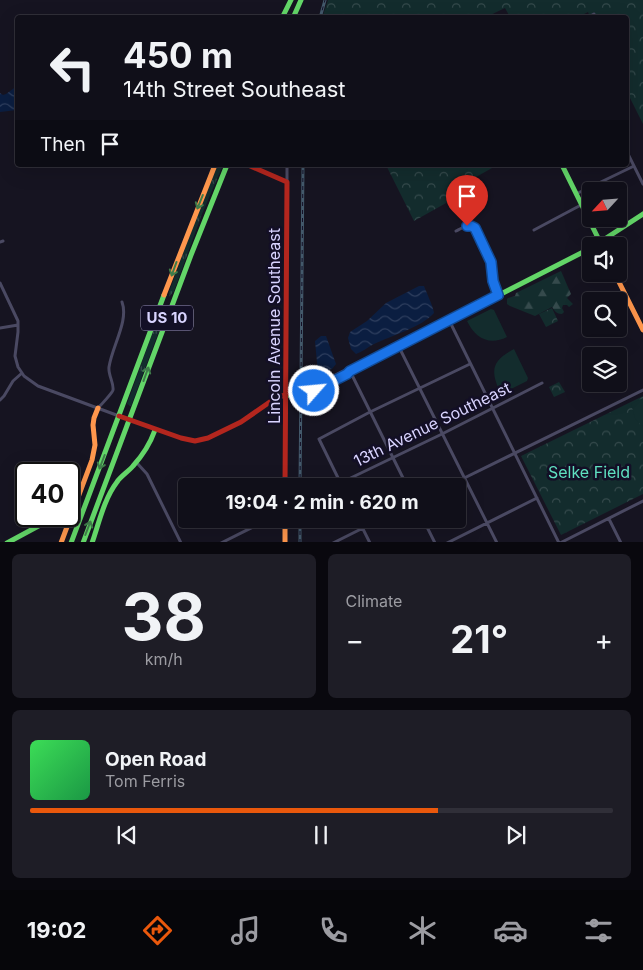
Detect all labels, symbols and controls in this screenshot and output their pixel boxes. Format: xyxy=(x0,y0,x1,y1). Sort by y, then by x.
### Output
text: 450 m xyxy=(123,34,233,76)
icon: left xyxy=(40,35,105,100)
text: 14th Street Southeast xyxy=(123,76,346,102)
icon: arrive xyxy=(96,130,124,158)
text: Then xyxy=(40,133,86,156)
pin xyxy=(446,175,488,226)
icon: arrive xyxy=(453,182,481,210)
north arrow xyxy=(582,182,628,228)
map controls xyxy=(582,182,627,392)
one-way arrow xyxy=(195,194,204,209)
street label: Lincoln Avenue Southeast xyxy=(264,228,284,424)
button: sound xyxy=(582,237,627,282)
one-way arrow xyxy=(169,261,178,277)
button: search xyxy=(582,292,627,337)
road number: US 10 xyxy=(141,306,193,330)
button: layers xyxy=(582,347,627,392)
position arrow xyxy=(287,364,339,416)
one-way arrow xyxy=(142,367,151,382)
street label: 13th Avenue Southeast xyxy=(350,377,514,471)
one-way arrow xyxy=(97,453,106,469)
speed limit sign: 40 xyxy=(15,462,80,527)
park label: Selke Field xyxy=(548,462,630,482)
text: 19:04 · 2 min · 620 m xyxy=(226,491,418,514)
one-way arrow xyxy=(84,521,93,536)
text: 38 xyxy=(122,577,206,656)
text: Climate xyxy=(346,591,402,611)
text: 21° xyxy=(450,616,508,662)
text: − xyxy=(346,623,364,657)
text: + xyxy=(594,623,613,657)
text: km/h xyxy=(145,649,183,669)
text: Open Road xyxy=(105,748,206,771)
text: Tom Ferris xyxy=(105,771,185,791)
icon: previous xyxy=(113,821,141,849)
icon: pause xyxy=(307,821,335,849)
icon: next xyxy=(502,821,530,849)
icon: directions xyxy=(140,913,175,948)
icon: music xyxy=(228,913,263,948)
icon: phone xyxy=(316,913,351,948)
icon: climate xyxy=(405,913,440,948)
icon: car xyxy=(493,913,528,948)
icon: filters xyxy=(581,913,616,948)
text: 19:02 xyxy=(27,917,86,943)

